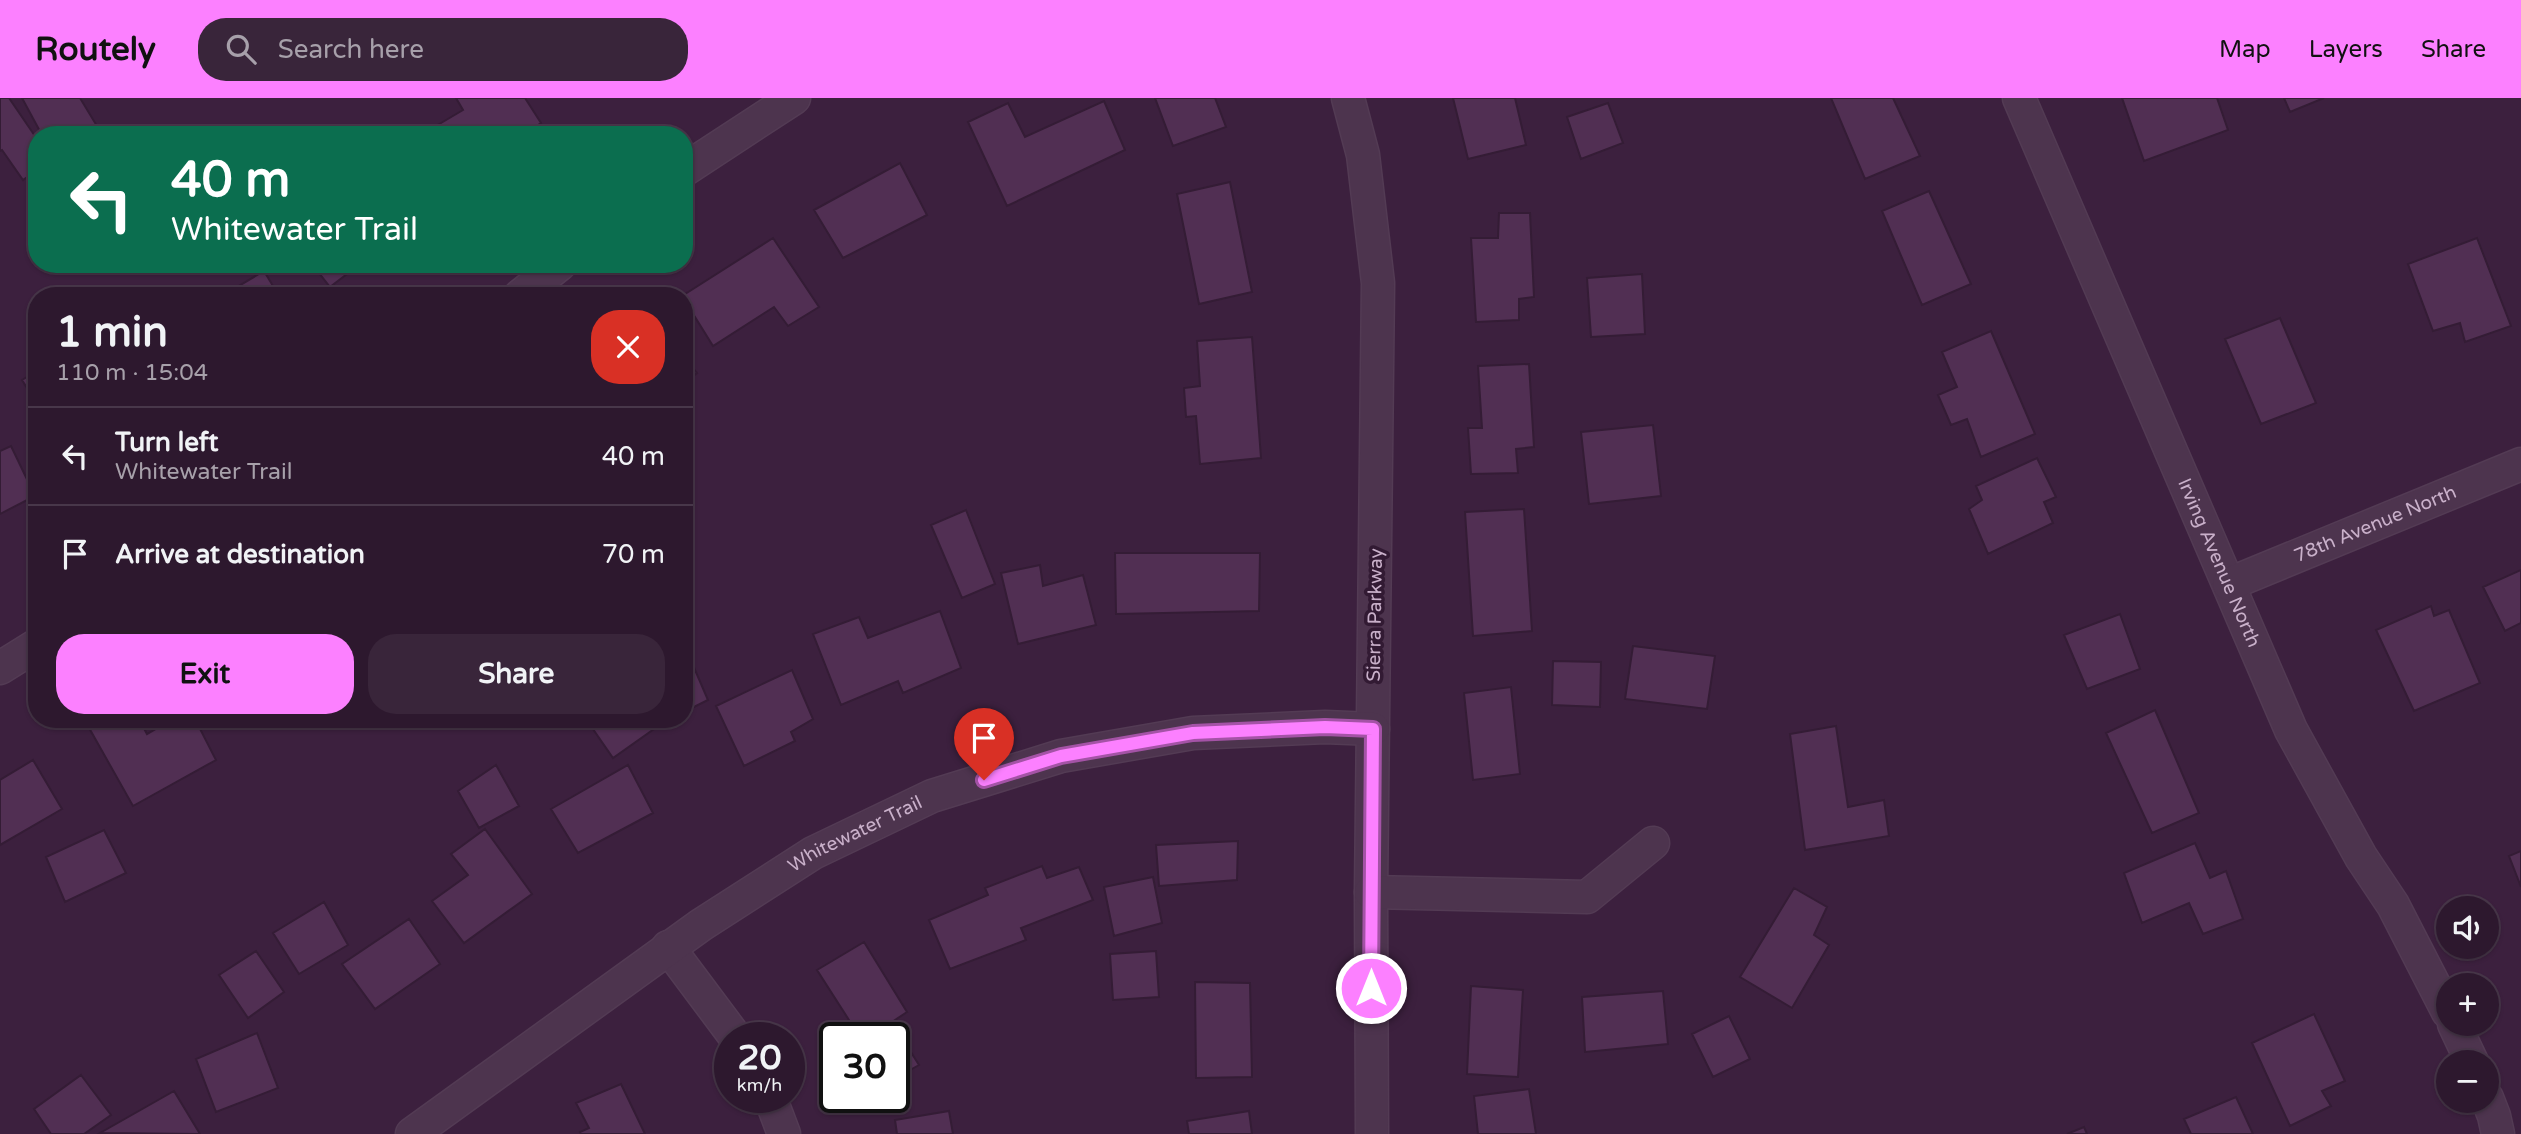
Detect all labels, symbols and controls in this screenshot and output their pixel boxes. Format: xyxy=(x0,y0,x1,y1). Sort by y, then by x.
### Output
search box xyxy=(198,18,688,81)
text: Routely xyxy=(35,30,156,69)
icon: search xyxy=(222,30,260,68)
text: Search here xyxy=(278,34,424,65)
text: Map xyxy=(2219,35,2271,64)
text: Layers xyxy=(2309,35,2383,64)
text: Share xyxy=(2421,35,2486,64)
text: 40 m xyxy=(171,151,290,210)
icon: left xyxy=(56,154,147,245)
text: Whitewater Trail xyxy=(171,211,418,249)
text: 1 min xyxy=(56,307,168,358)
button: close xyxy=(591,310,665,384)
text: 110 m · 15:04 xyxy=(56,359,208,387)
text: Turn left xyxy=(115,427,218,458)
icon: left xyxy=(56,437,94,475)
text: 40 m xyxy=(602,441,665,472)
text: Whitewater Trail xyxy=(115,458,293,486)
street label: Irving Avenue North xyxy=(2173,475,2265,651)
street label: 78th Avenue North xyxy=(2291,481,2459,567)
icon: arrive xyxy=(56,535,94,573)
text: Arrive at destination xyxy=(115,539,365,570)
text: 70 m xyxy=(602,539,665,570)
street label: Sierra Parkway xyxy=(1363,548,1387,682)
button: Exit xyxy=(56,634,354,714)
button: Share xyxy=(368,634,665,714)
pin xyxy=(954,708,1014,780)
icon: arrive xyxy=(965,719,1003,757)
street label: Whitewater Trail xyxy=(784,791,926,877)
map controls xyxy=(2436,896,2499,1113)
button: sound xyxy=(2436,896,2499,959)
position arrow xyxy=(1334,951,1408,1025)
button: + xyxy=(2436,973,2499,1036)
speed limit sign: 30 xyxy=(819,1022,910,1113)
text: 20 xyxy=(738,1037,781,1079)
button: − xyxy=(2436,1050,2499,1113)
text: km/h xyxy=(737,1074,782,1096)

